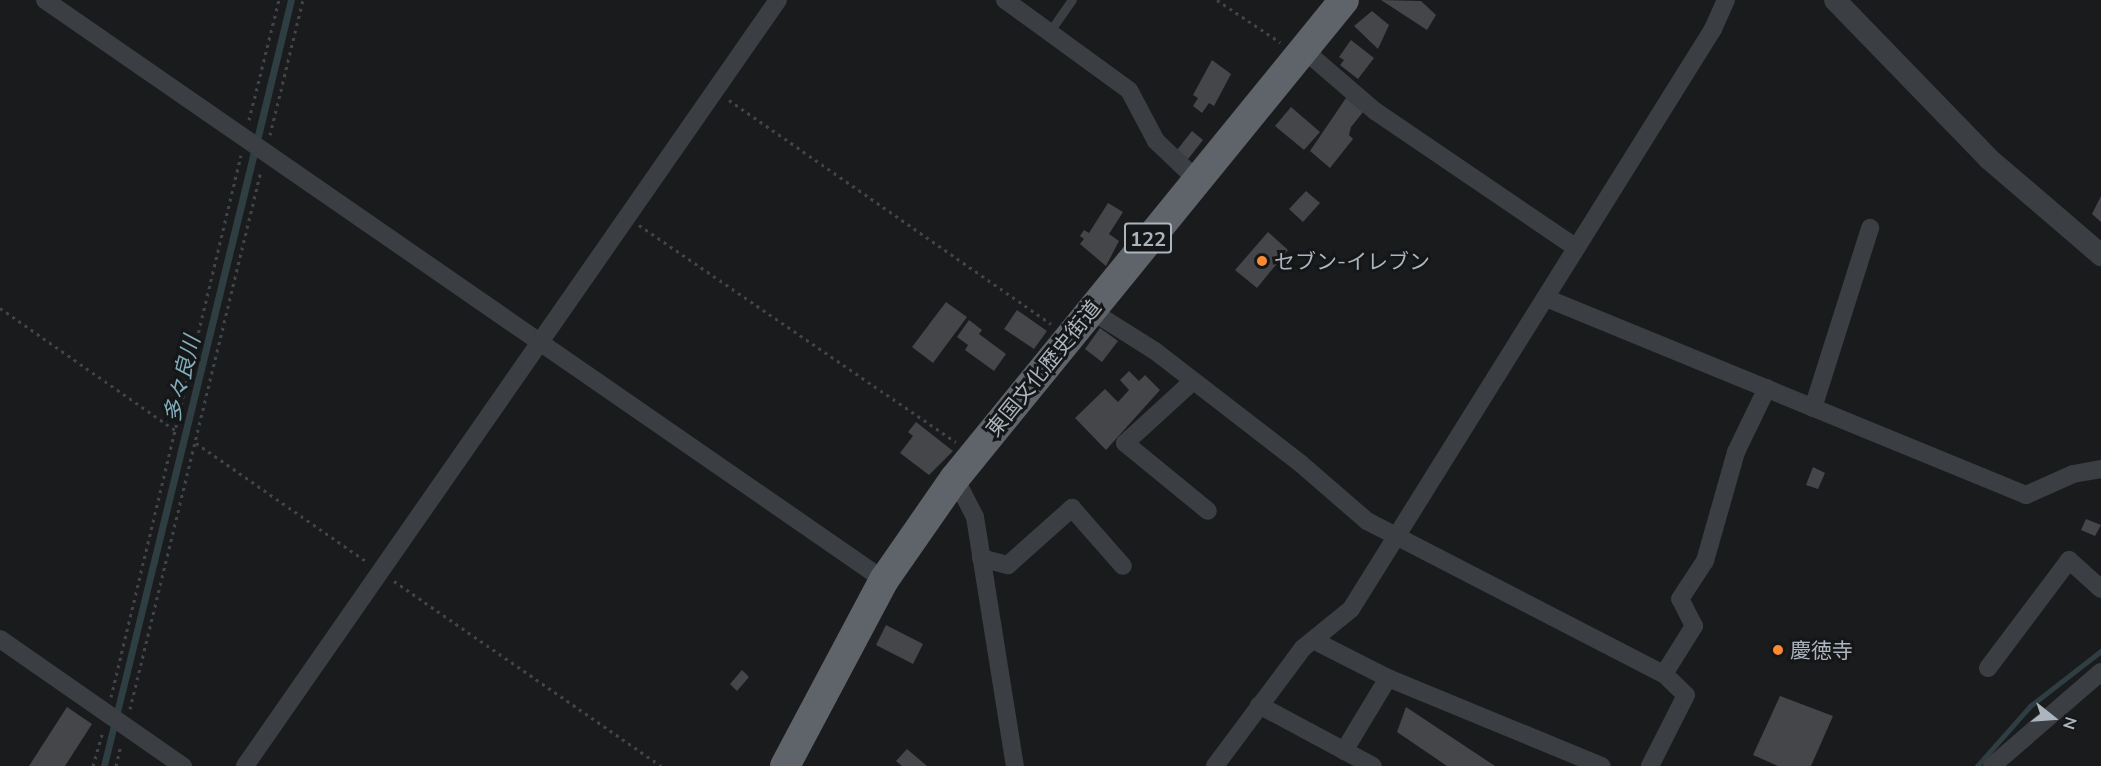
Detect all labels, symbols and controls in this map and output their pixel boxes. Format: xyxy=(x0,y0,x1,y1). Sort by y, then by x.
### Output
road number: 122 xyxy=(1124,221,1172,255)
place label: セブン-イレブン xyxy=(1274,248,1430,274)
marker: セブン-イレブン xyxy=(1255,254,1269,268)
street label: 東国文化歴史街道 xyxy=(980,295,1106,441)
water label: 多々良川 xyxy=(159,333,205,425)
place label: 慶徳寺 xyxy=(1790,637,1853,663)
marker: 慶徳寺 xyxy=(1771,643,1785,657)
north arrow xyxy=(2023,688,2083,748)
text: N xyxy=(2059,715,2082,732)

